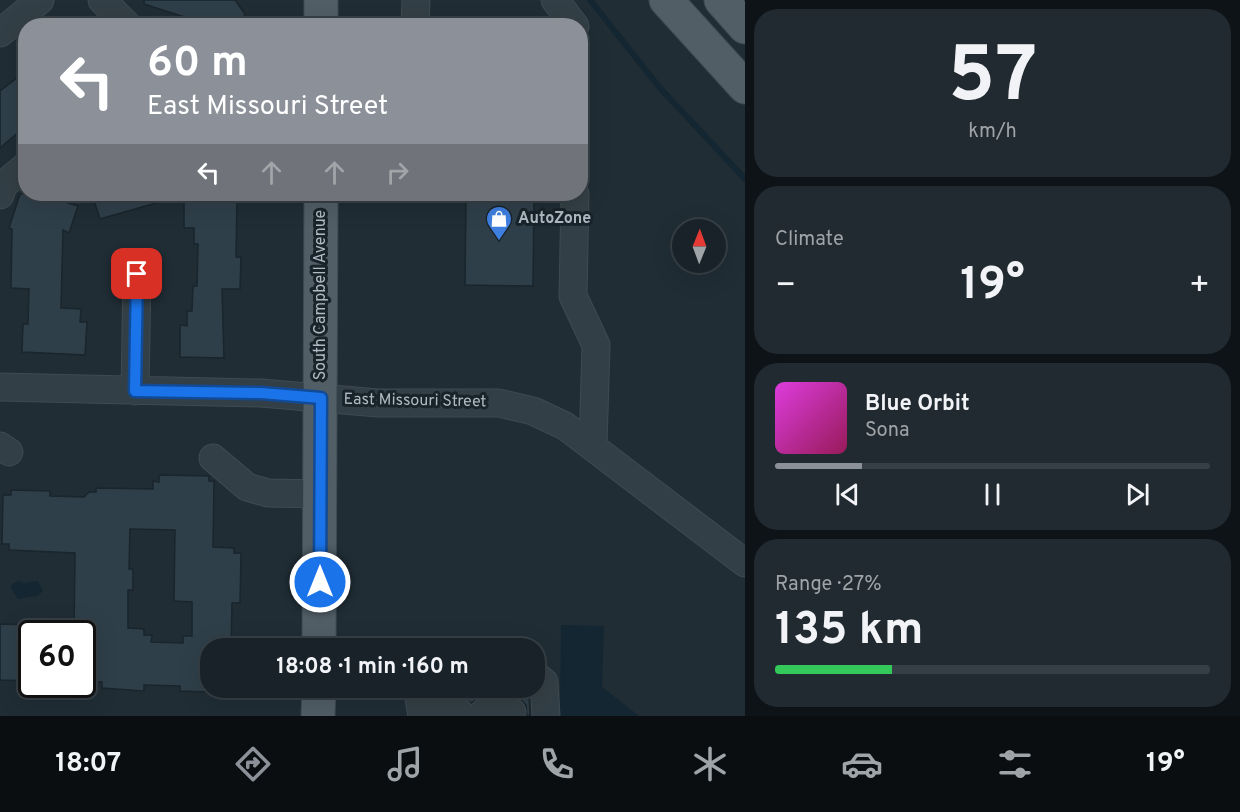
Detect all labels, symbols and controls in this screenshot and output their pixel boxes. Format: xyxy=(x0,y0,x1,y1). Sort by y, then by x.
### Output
text: 57 xyxy=(948,30,1037,129)
text: 60 m xyxy=(147,38,248,91)
icon: left xyxy=(48,42,126,120)
text: East Missouri Street xyxy=(147,90,388,124)
text: km/h xyxy=(968,119,1017,145)
icon: left xyxy=(192,156,225,189)
icon: ahead xyxy=(255,156,288,189)
icon: ahead xyxy=(318,156,351,189)
icon: right xyxy=(381,156,414,189)
shop icon: AutoZone xyxy=(484,204,514,242)
place label: AutoZone xyxy=(518,209,591,229)
street label: South Campbell Avenue xyxy=(311,210,331,380)
north arrow xyxy=(672,219,726,273)
map controls xyxy=(672,219,726,273)
text: Climate xyxy=(775,227,844,253)
pin xyxy=(111,248,162,299)
icon: arrive xyxy=(120,257,153,290)
text: 19° xyxy=(960,258,1025,315)
text: − xyxy=(775,266,796,308)
text: + xyxy=(1189,266,1210,308)
street label: East Missouri Street xyxy=(343,390,487,412)
text: Blue Orbit xyxy=(865,391,970,418)
text: Sona xyxy=(865,418,910,444)
icon: previous xyxy=(831,478,864,511)
icon: pause xyxy=(976,478,1009,511)
icon: next xyxy=(1121,478,1154,511)
position arrow xyxy=(288,550,352,614)
text: Range · 27% xyxy=(775,572,882,598)
text: 135 km xyxy=(775,603,923,660)
speed limit sign: 60 xyxy=(18,620,96,698)
text: 18:08 · 1 min · 160 m xyxy=(276,654,469,681)
icon: directions xyxy=(232,743,274,785)
icon: music xyxy=(384,743,426,785)
icon: phone xyxy=(536,743,578,785)
icon: climate xyxy=(689,743,731,785)
icon: car xyxy=(841,743,883,785)
icon: filters xyxy=(994,743,1036,785)
text: 18:07 xyxy=(55,747,121,781)
text: 19° xyxy=(1146,747,1185,781)

